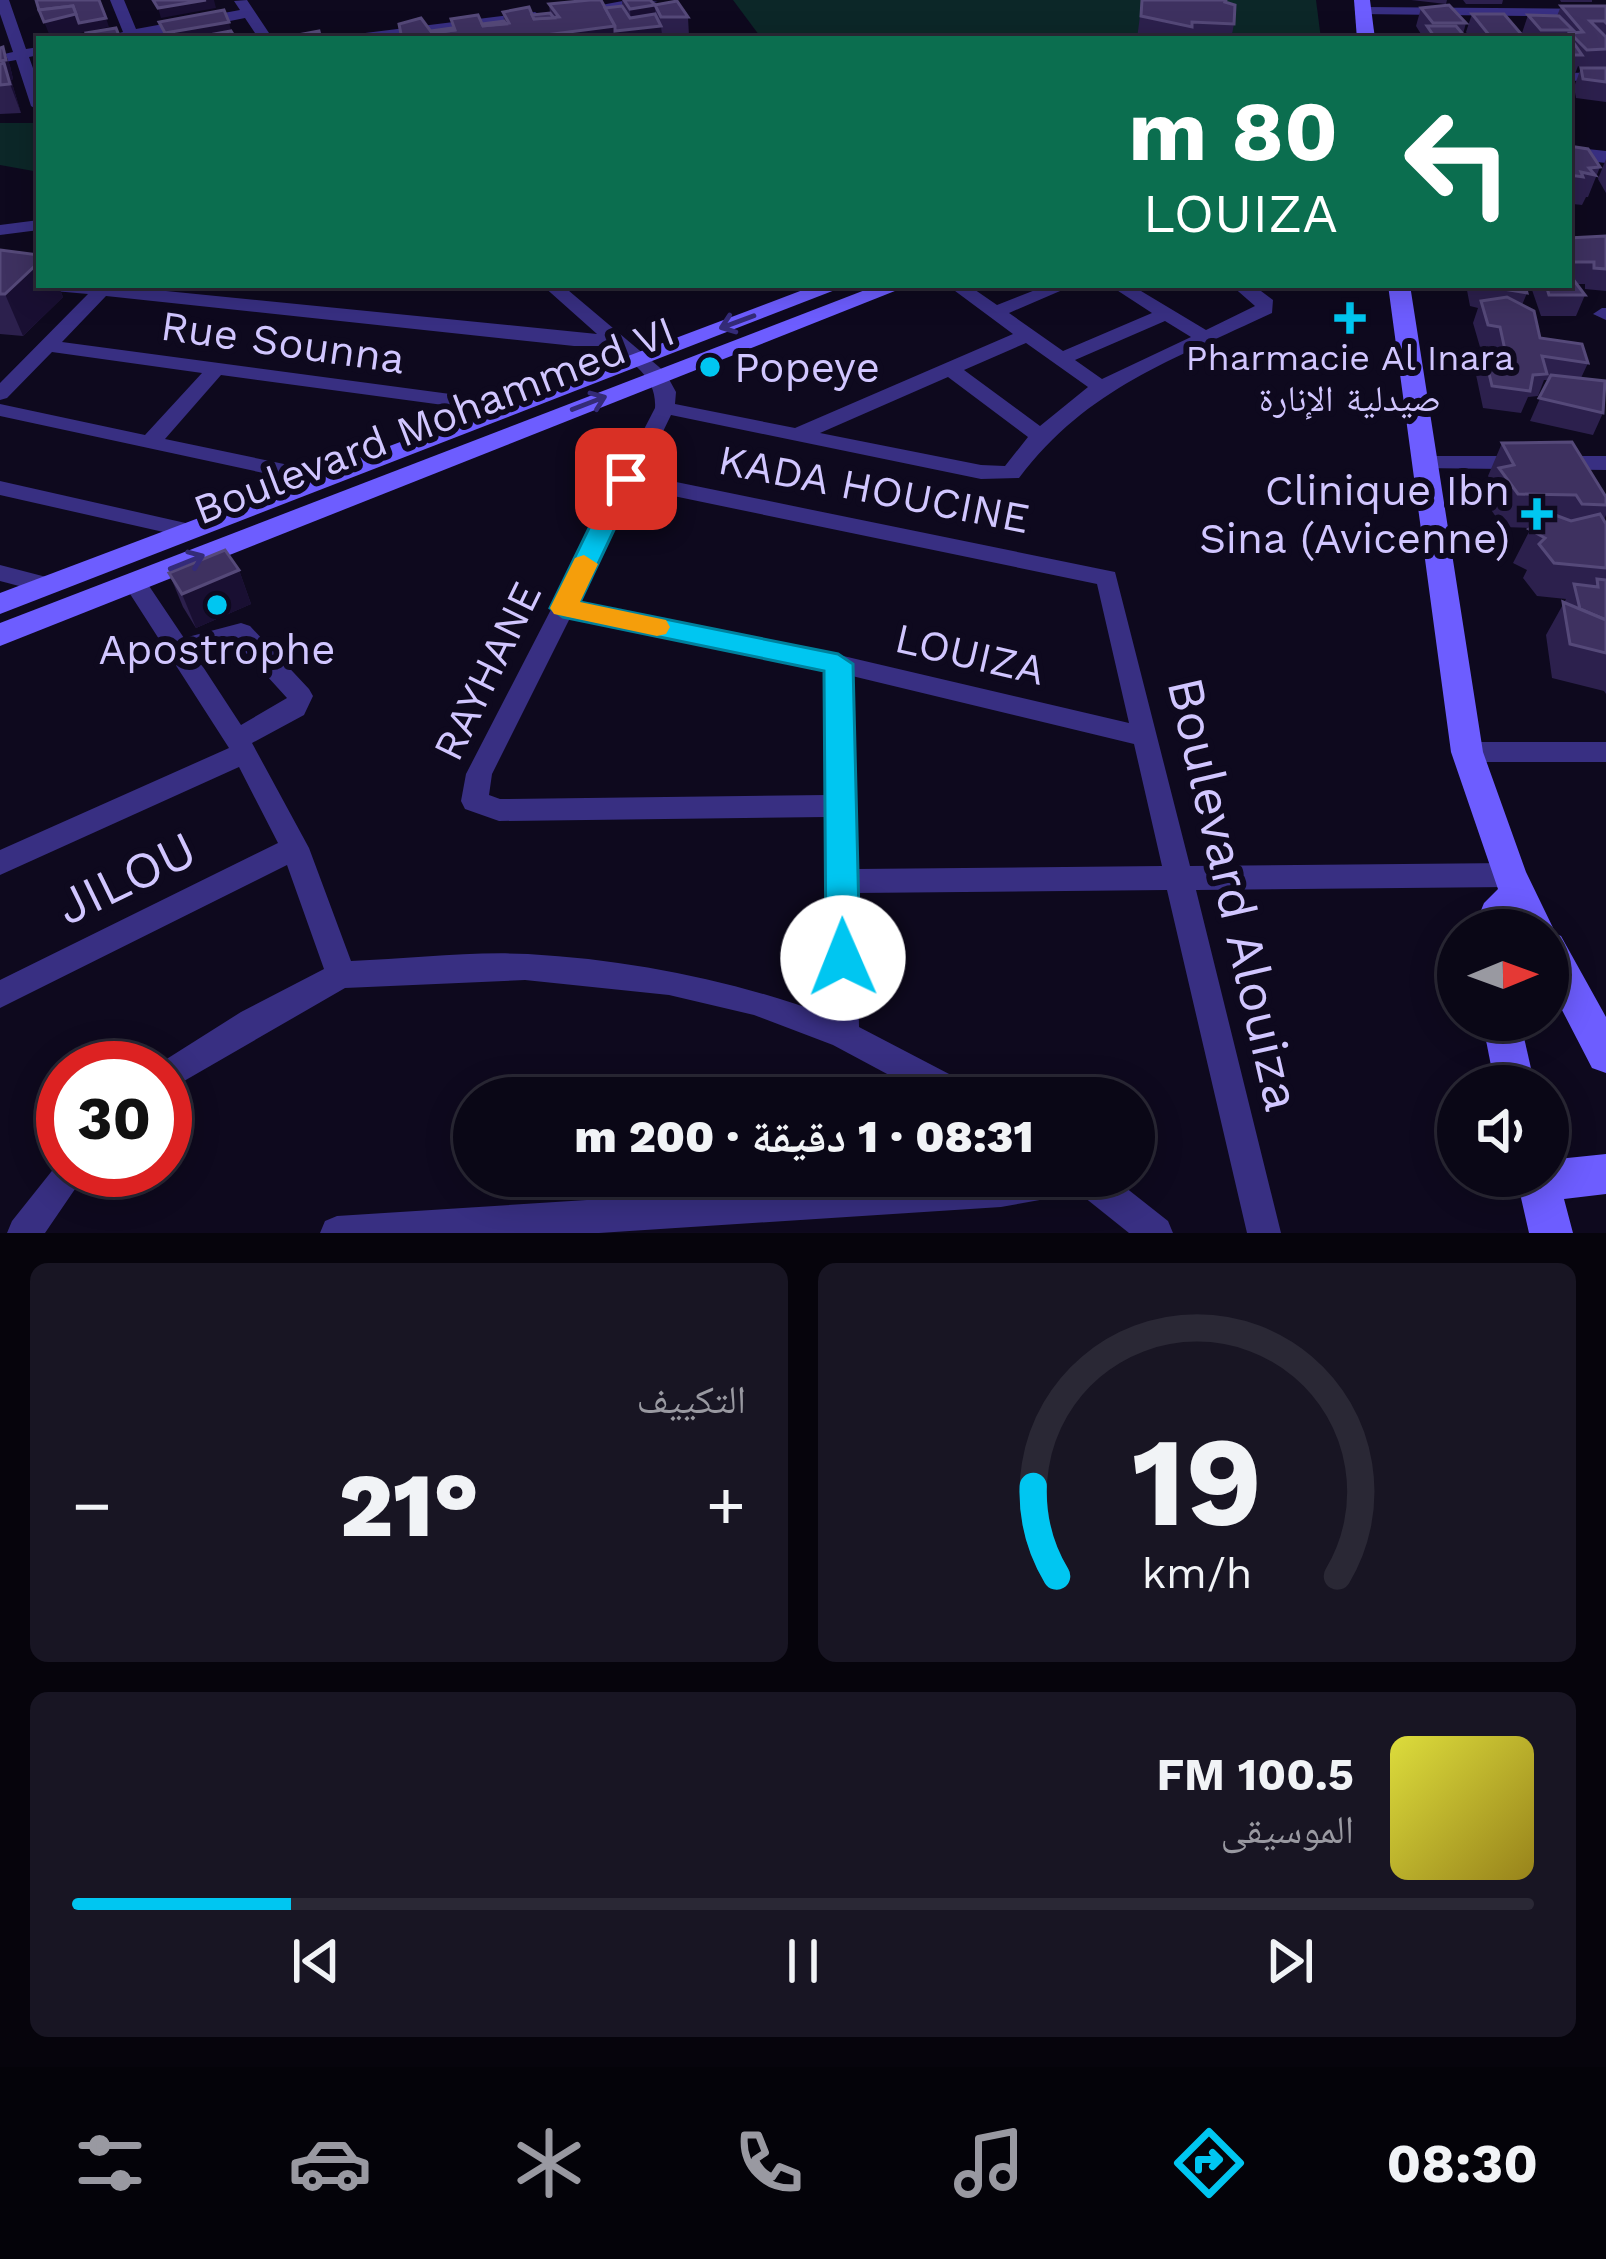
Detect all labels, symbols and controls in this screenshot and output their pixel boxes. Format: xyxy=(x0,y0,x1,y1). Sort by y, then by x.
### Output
text: 80 m xyxy=(1128,82,1338,180)
icon: left xyxy=(1380,84,1536,240)
text: LOUIZA xyxy=(1143,182,1338,245)
street label: Rue Sounna xyxy=(158,301,408,383)
marker: Pharmacie Al Inara صيدلية الإنارة xyxy=(1337,305,1363,331)
street label: Boulevard Mohammed VI xyxy=(187,306,681,534)
one-way arrow xyxy=(720,313,757,334)
place label: Pharmacie Al Inara صيدلية الإنارة xyxy=(1186,337,1514,420)
place label: Popeye xyxy=(734,343,880,392)
marker: Popeye xyxy=(697,354,723,380)
one-way arrow xyxy=(570,390,607,412)
pin xyxy=(575,428,677,530)
street label: KADA HOUCINE xyxy=(714,435,1034,543)
icon: arrive xyxy=(593,446,659,512)
place label: Clinique Ibn Sina (Avicenne) xyxy=(1199,466,1510,563)
marker: Clinique Ibn Sina (Avicenne) xyxy=(1521,498,1553,530)
one-way arrow xyxy=(168,549,205,571)
street label: RAYHANE xyxy=(423,574,551,768)
marker: Apostrophe xyxy=(204,592,230,618)
street label: LOUIZA xyxy=(890,613,1050,695)
place label: Apostrophe xyxy=(98,625,336,674)
street label: Boulevard Alouiza xyxy=(1155,672,1313,1116)
street label: JILOU xyxy=(47,819,205,937)
position arrow xyxy=(780,895,906,1021)
north arrow xyxy=(1437,909,1569,1041)
map controls xyxy=(1437,909,1569,1197)
speed limit sign: 30 xyxy=(36,1041,192,1197)
button: sound xyxy=(1437,1065,1569,1197)
text: 08:31 · 1 دقيقة · 200 m xyxy=(575,1110,1034,1163)
text: التكييف xyxy=(637,1377,746,1422)
text: 19 xyxy=(1132,1409,1262,1555)
text: 21° xyxy=(339,1452,479,1558)
text: − xyxy=(72,1467,112,1544)
text: + xyxy=(706,1467,746,1544)
text: km/h xyxy=(1142,1547,1252,1597)
text: 100.5 FM xyxy=(1156,1748,1354,1801)
text: الموسيقى xyxy=(1221,1807,1354,1852)
icon: previous xyxy=(283,1928,349,1994)
icon: pause xyxy=(770,1928,836,1994)
icon: next xyxy=(1257,1928,1323,1994)
icon: filters xyxy=(68,2121,152,2205)
icon: car xyxy=(288,2121,372,2205)
icon: climate xyxy=(507,2121,591,2205)
icon: phone xyxy=(727,2121,811,2205)
icon: music xyxy=(947,2121,1031,2205)
icon: directions xyxy=(1167,2121,1251,2205)
text: 08:30 xyxy=(1386,2132,1538,2195)

